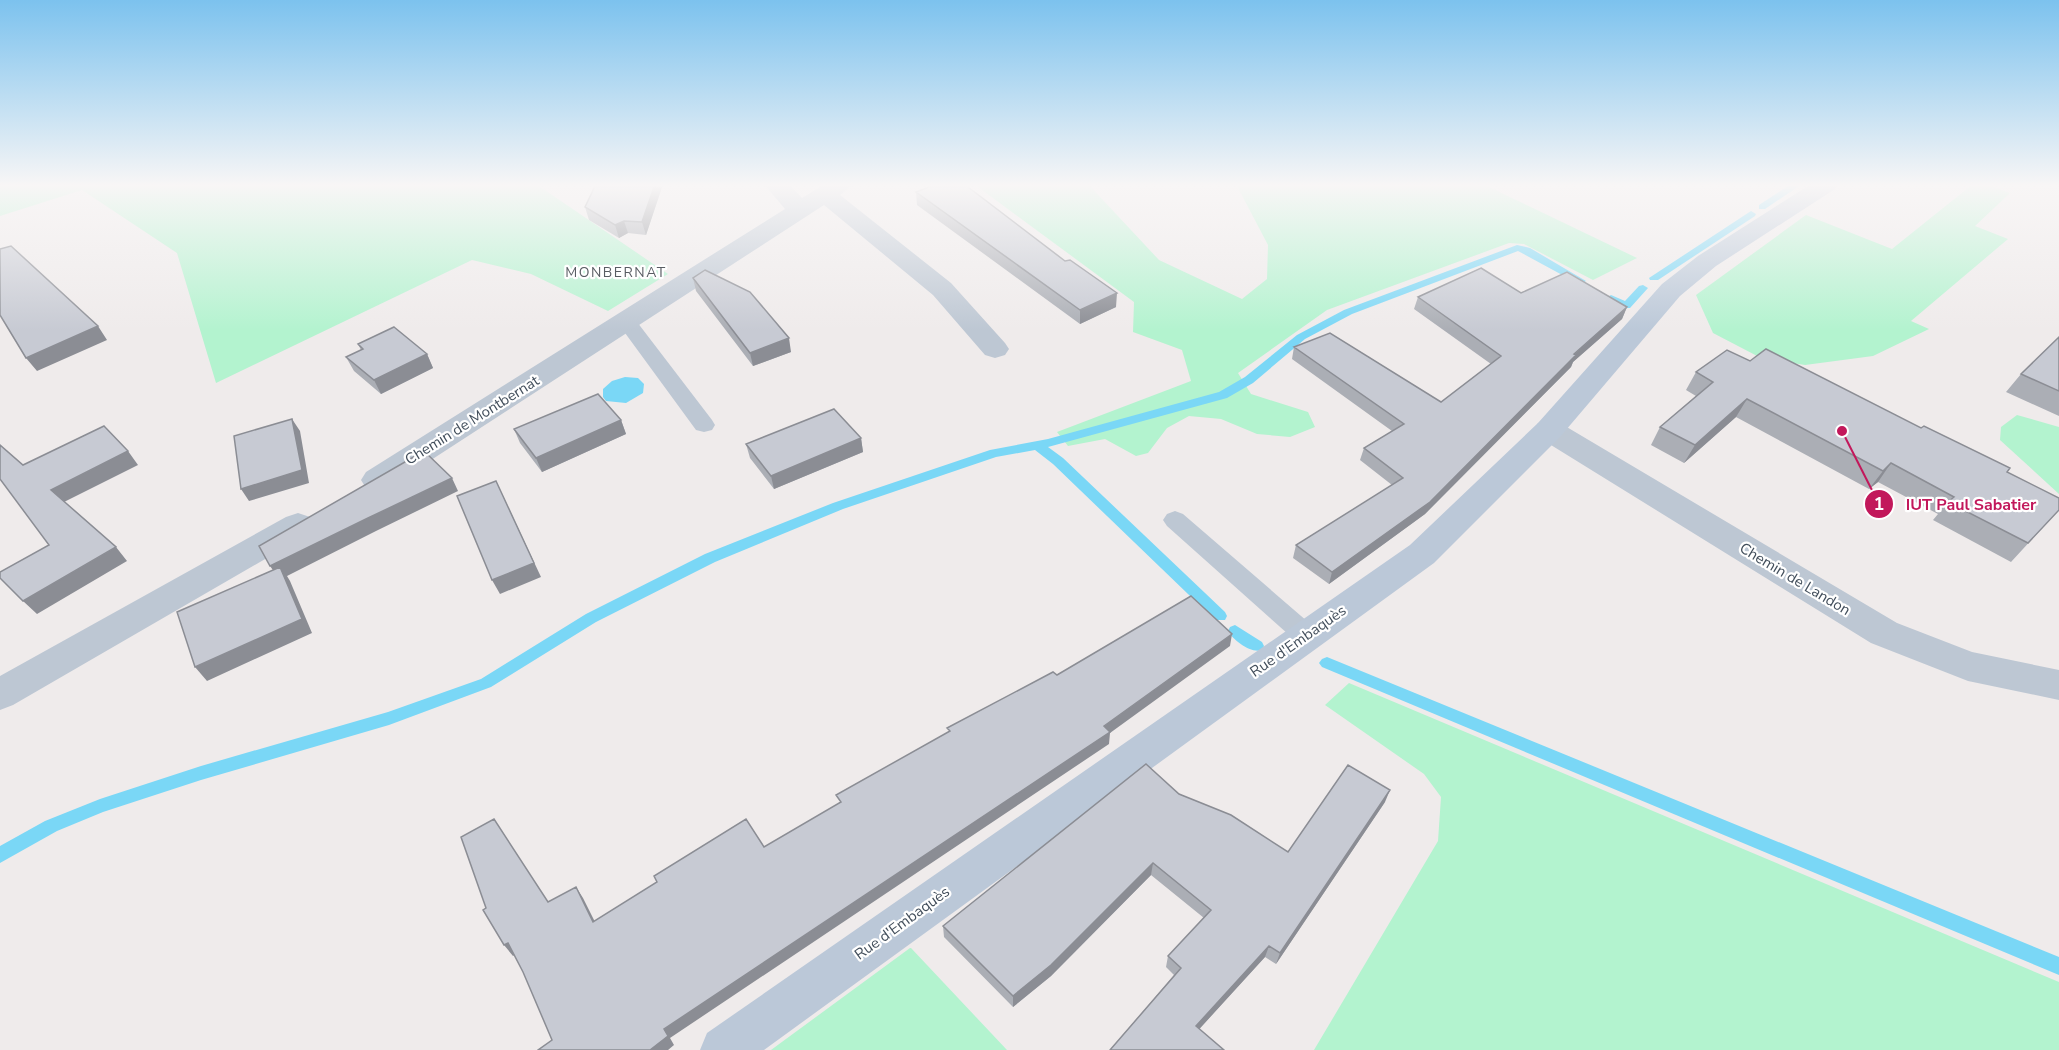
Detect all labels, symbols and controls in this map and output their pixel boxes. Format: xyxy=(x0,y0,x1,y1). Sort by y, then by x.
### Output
district label: MONBERNAT xyxy=(565,263,667,282)
street label: Chemin de Montbernat xyxy=(401,370,543,469)
callout: IUT Paul Sabatier xyxy=(1864,487,2049,521)
text: 1 xyxy=(1874,492,1884,516)
text: IUT Paul Sabatier xyxy=(1906,494,2037,516)
street label: Chemin de Landon xyxy=(1736,538,1854,620)
street label: Rue d'Embaquès xyxy=(1246,600,1350,682)
street label: Rue d'Embaquès xyxy=(850,882,954,964)

